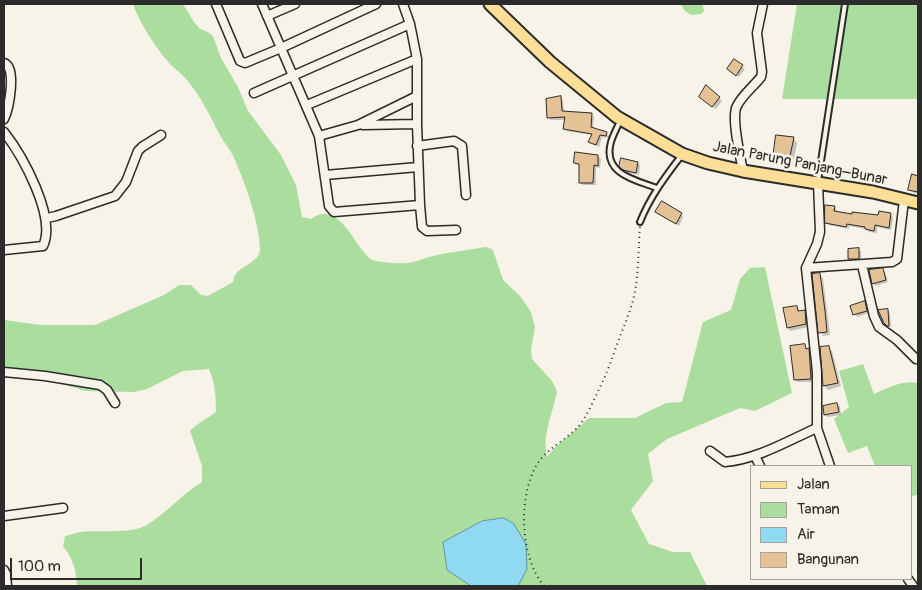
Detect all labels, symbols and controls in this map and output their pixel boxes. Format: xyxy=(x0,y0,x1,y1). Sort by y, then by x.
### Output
street label: Jalan Parung Panjang–Bunar xyxy=(711,138,889,190)
legend xyxy=(750,465,912,580)
text: Jalan xyxy=(797,475,830,494)
text: Taman xyxy=(797,500,840,519)
text: Air xyxy=(797,525,815,544)
scale bar xyxy=(12,548,145,580)
text: Bangunan xyxy=(797,550,859,569)
text: 100 m xyxy=(18,557,61,576)

